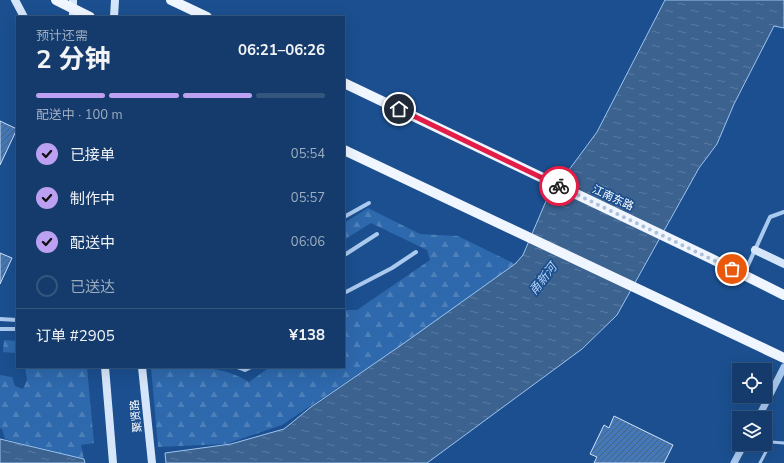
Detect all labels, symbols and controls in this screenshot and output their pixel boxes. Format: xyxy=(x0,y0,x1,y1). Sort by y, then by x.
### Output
text: 预计还需 xyxy=(36,27,88,45)
text: 06:21–06:26 xyxy=(238,40,325,60)
text: 2 分钟 xyxy=(36,42,111,77)
pin xyxy=(382,92,416,126)
icon: home xyxy=(388,98,410,120)
text: 配送中 · 100 m xyxy=(36,106,123,124)
icon: check xyxy=(36,143,58,165)
text: 已接单 xyxy=(70,145,115,165)
text: 05:54 xyxy=(291,145,325,163)
courier xyxy=(539,166,579,206)
icon: bike xyxy=(548,175,570,197)
street label: 江南东路 xyxy=(590,182,636,214)
icon: check xyxy=(36,187,58,209)
text: 制作中 xyxy=(70,189,115,209)
text: 05:57 xyxy=(291,189,325,207)
icon: check xyxy=(36,231,58,253)
text: 配送中 xyxy=(70,233,115,253)
text: 06:06 xyxy=(291,233,325,251)
pin xyxy=(715,252,749,286)
water label: 甬新河 xyxy=(526,258,562,298)
icon: bag xyxy=(721,258,743,280)
text: 已送达 xyxy=(70,277,115,297)
text: ¥138 xyxy=(289,325,325,345)
text: 订单 #2905 xyxy=(36,326,115,346)
map controls xyxy=(732,363,772,451)
button: locate xyxy=(732,363,772,403)
street label: 聚贤路 xyxy=(127,399,145,433)
button: layers xyxy=(732,411,772,451)

